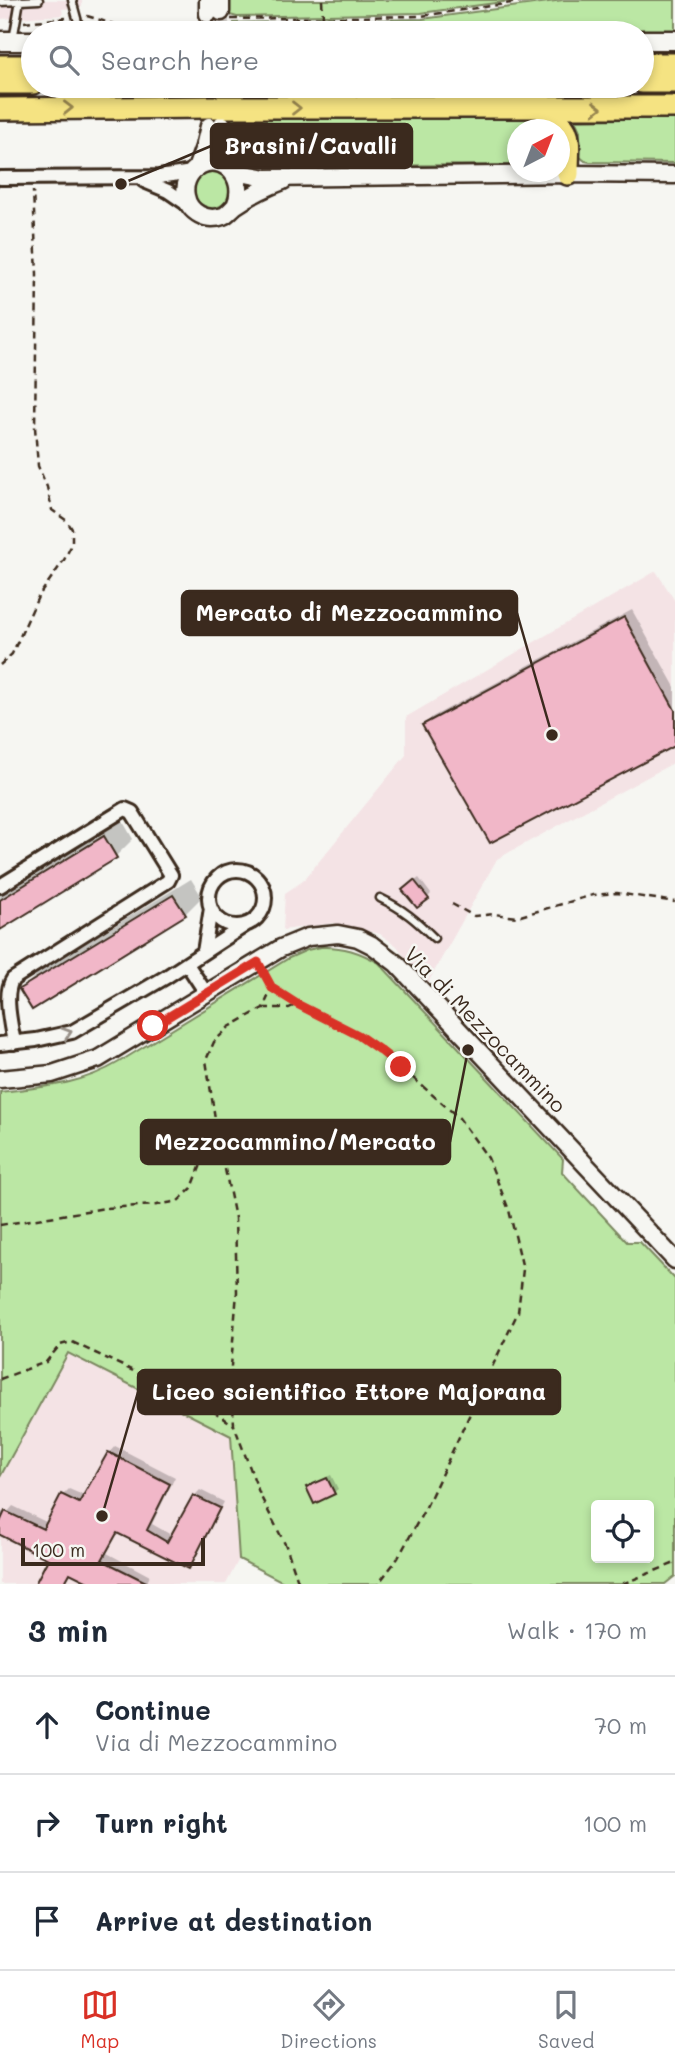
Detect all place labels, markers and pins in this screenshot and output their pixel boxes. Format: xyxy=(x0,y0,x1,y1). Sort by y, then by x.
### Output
callout: Brasini/Cavalli xyxy=(211,124,412,168)
callout: Mercato di Mezzocammino xyxy=(182,591,517,635)
callout: Mezzocammino/Mercato xyxy=(141,1120,450,1164)
callout: Liceo scientifico Ettore Majorana xyxy=(138,1370,560,1414)

